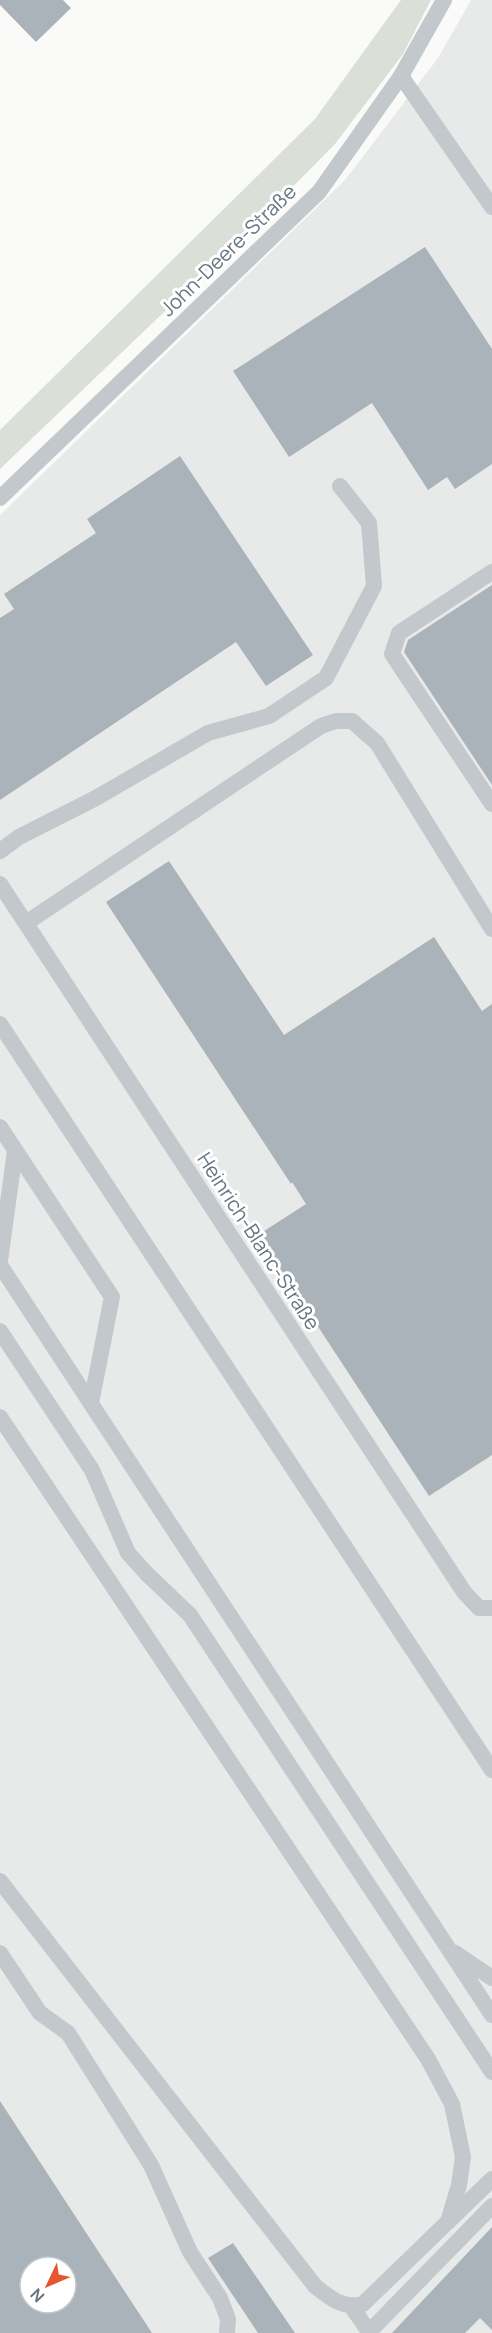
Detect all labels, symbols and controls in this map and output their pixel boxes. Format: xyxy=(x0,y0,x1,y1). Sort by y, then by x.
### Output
street label: John-Deere-Straße xyxy=(154,178,302,322)
street label: Heinrich-Blanc-Straße xyxy=(191,1147,327,1335)
north arrow xyxy=(18,2255,78,2315)
text: N xyxy=(25,2284,49,2307)

